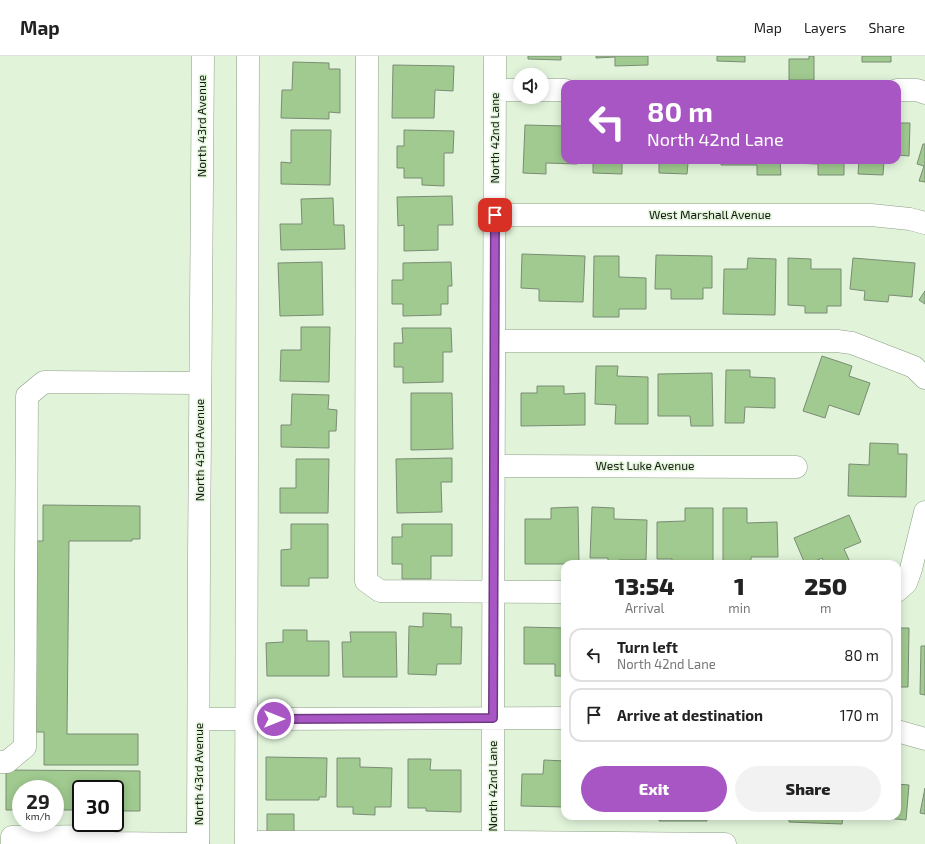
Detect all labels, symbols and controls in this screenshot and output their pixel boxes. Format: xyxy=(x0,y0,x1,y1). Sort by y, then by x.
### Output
text: Map xyxy=(20,16,60,39)
text: Map xyxy=(754,19,782,36)
text: Layers xyxy=(804,19,846,36)
text: Share xyxy=(868,19,905,36)
map controls xyxy=(513,68,549,104)
button: sound xyxy=(513,68,549,104)
street label: North 43rd Avenue xyxy=(194,75,208,177)
street label: North 42nd Lane xyxy=(487,92,501,184)
text: 80 m xyxy=(647,94,713,128)
icon: left xyxy=(581,96,633,148)
text: North 42nd Lane xyxy=(647,128,784,150)
pin xyxy=(478,198,512,232)
icon: arrive xyxy=(484,204,506,226)
street label: West Marshall Avenue xyxy=(649,207,771,221)
street label: North 43rd Avenue xyxy=(192,399,206,501)
street label: West Luke Avenue xyxy=(596,458,694,472)
text: 13:54 xyxy=(615,571,675,600)
text: 1 xyxy=(734,571,745,600)
text: 250 xyxy=(804,571,847,600)
text: Arrival xyxy=(625,600,664,616)
text: min xyxy=(728,600,751,616)
text: m xyxy=(820,600,831,616)
text: Turn left xyxy=(617,638,678,656)
icon: left xyxy=(583,644,605,666)
text: 80 m xyxy=(844,646,879,664)
text: North 42nd Lane xyxy=(617,656,716,672)
position arrow xyxy=(253,698,295,740)
icon: arrive xyxy=(583,704,605,726)
text: Arrive at destination xyxy=(617,706,763,724)
text: 170 m xyxy=(840,706,879,724)
street label: North 43rd Avenue xyxy=(191,723,205,825)
street label: North 42nd Lane xyxy=(485,740,499,832)
button: Exit xyxy=(581,766,727,812)
button: Share xyxy=(735,766,881,812)
speed limit sign: 30 xyxy=(72,780,124,832)
text: 29 xyxy=(26,789,50,813)
text: km/h xyxy=(26,810,50,822)

